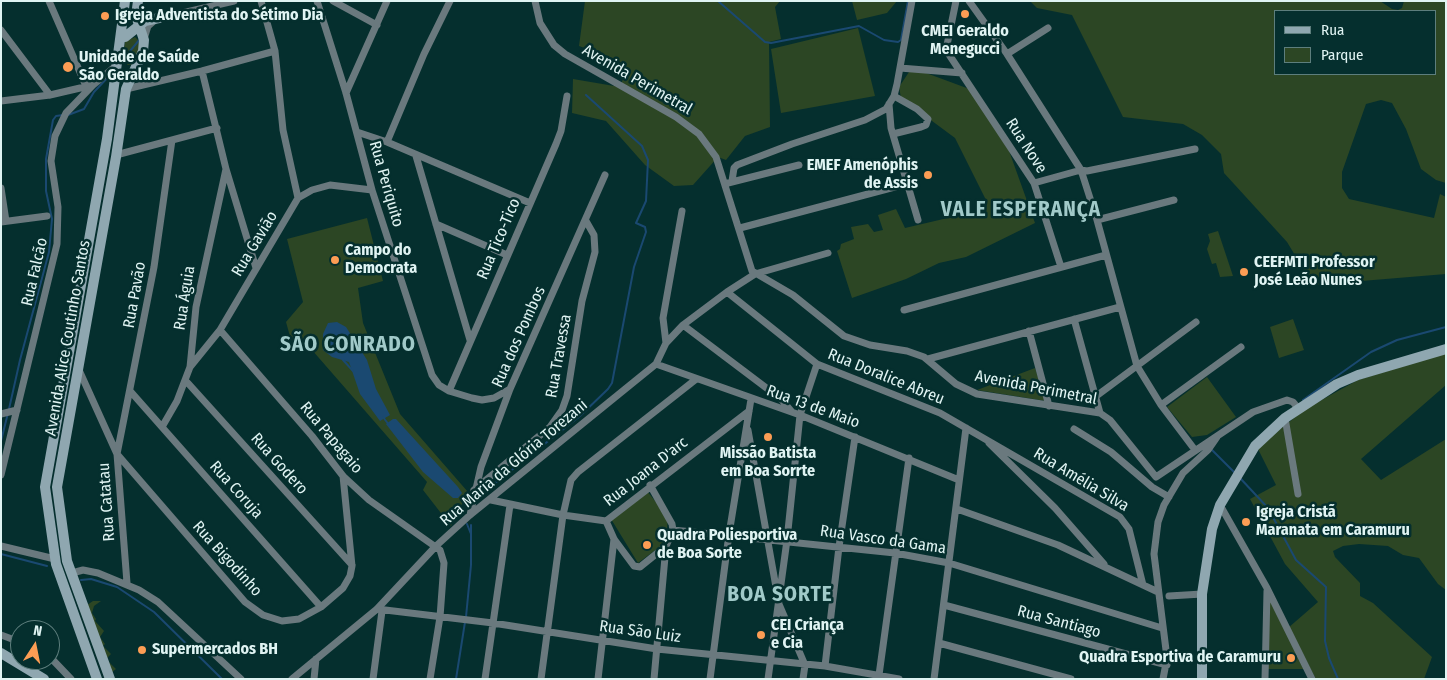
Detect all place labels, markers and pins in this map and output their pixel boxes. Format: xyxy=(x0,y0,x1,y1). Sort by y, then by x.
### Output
place label: Igreja Adventista do Sétimo Dia xyxy=(115,6,324,26)
marker: CMEI Geraldo Menegucci xyxy=(959,8,971,20)
marker: Igreja Adventista do Sétimo Dia xyxy=(99,10,111,22)
place label: CMEI Geraldo Menegucci xyxy=(921,22,1009,60)
place label: Unidade de Saúde São Geraldo xyxy=(79,48,199,86)
marker: Unidade de Saúde São Geraldo xyxy=(61,60,75,74)
place label: EMEF Amenóphis de Assis xyxy=(807,156,918,194)
marker: EMEF Amenóphis de Assis xyxy=(922,169,934,181)
place label: Campo do Democrata xyxy=(345,241,417,279)
place label: CEEFMTI Professor José Leão Nunes xyxy=(1254,253,1375,291)
marker: Campo do Democrata xyxy=(329,254,341,266)
marker: CEEFMTI Professor José Leão Nunes xyxy=(1238,266,1250,278)
marker: Missão Batista em Boa Sorrte xyxy=(762,431,774,443)
place label: Missão Batista em Boa Sorrte xyxy=(720,444,816,482)
place label: Igreja Cristã Maranata em Caramuru xyxy=(1256,503,1410,541)
marker: Igreja Cristã Maranata em Caramuru xyxy=(1240,516,1252,528)
place label: Quadra Poliesportiva de Boa Sorte xyxy=(657,526,797,564)
marker: Quadra Poliesportiva de Boa Sorte xyxy=(641,539,653,551)
place label: CEI Criança e Cia xyxy=(771,616,844,654)
marker: CEI Criança e Cia xyxy=(755,629,767,641)
place label: Supermercados BH xyxy=(152,640,278,660)
marker: Supermercados BH xyxy=(136,644,148,656)
place label: Quadra Esportiva de Caramuru xyxy=(1079,648,1281,668)
marker: Quadra Esportiva de Caramuru xyxy=(1285,652,1297,664)

